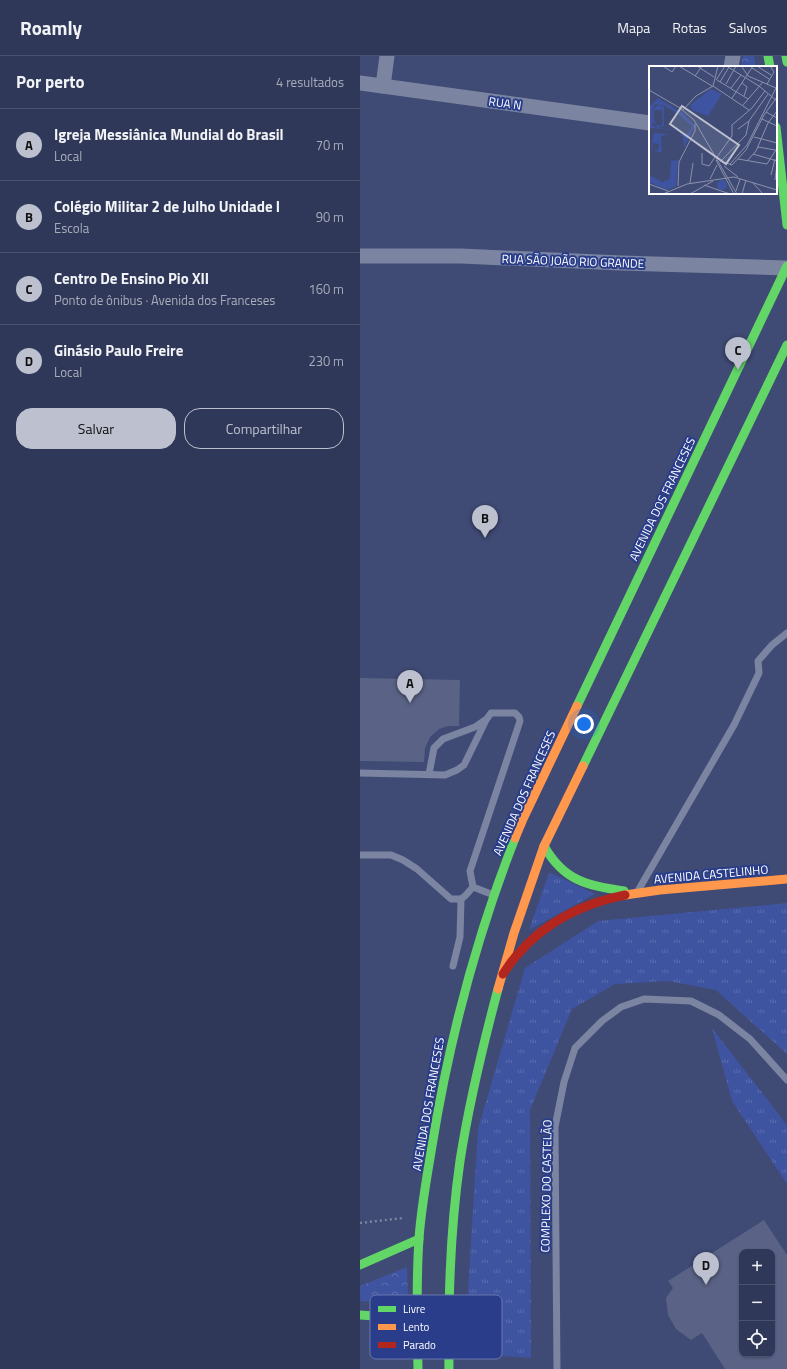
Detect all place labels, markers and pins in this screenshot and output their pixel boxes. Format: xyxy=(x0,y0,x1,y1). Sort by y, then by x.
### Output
pin: C xyxy=(725,337,751,370)
pin: B xyxy=(472,505,498,538)
pin: A xyxy=(397,670,423,703)
pin: D xyxy=(693,1252,719,1285)

